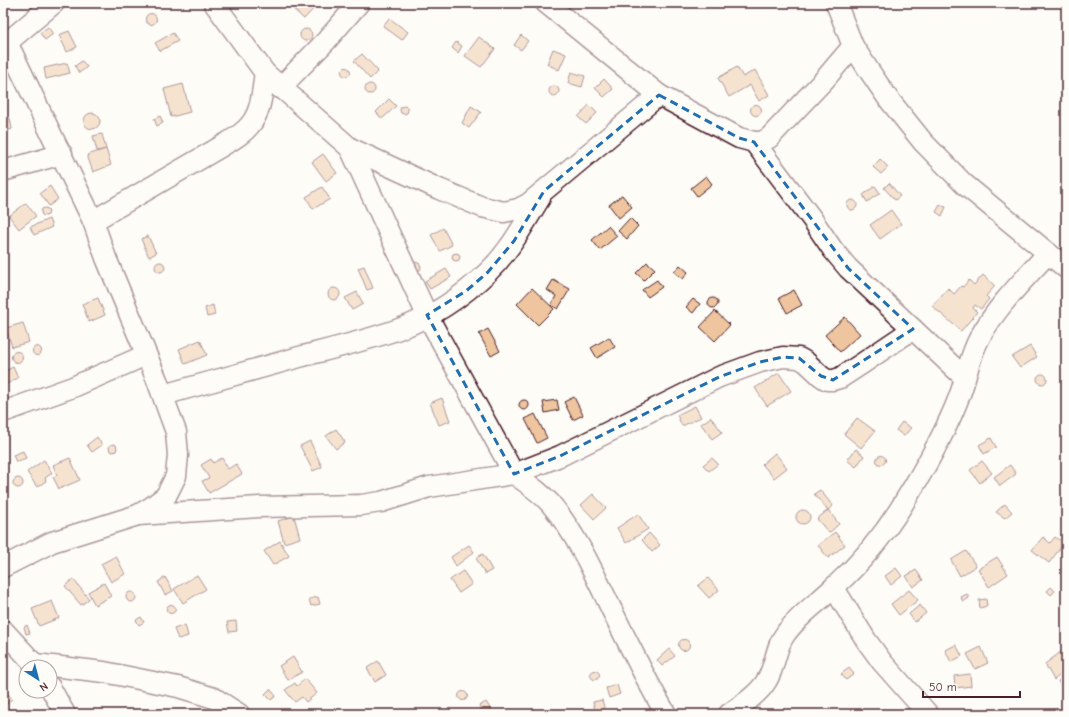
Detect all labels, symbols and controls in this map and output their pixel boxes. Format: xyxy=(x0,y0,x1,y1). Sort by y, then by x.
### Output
north arrow xyxy=(18,659,58,699)
scale bar xyxy=(923,673,1020,699)
text: N xyxy=(37,679,50,694)
text: 50 m xyxy=(929,680,957,694)

